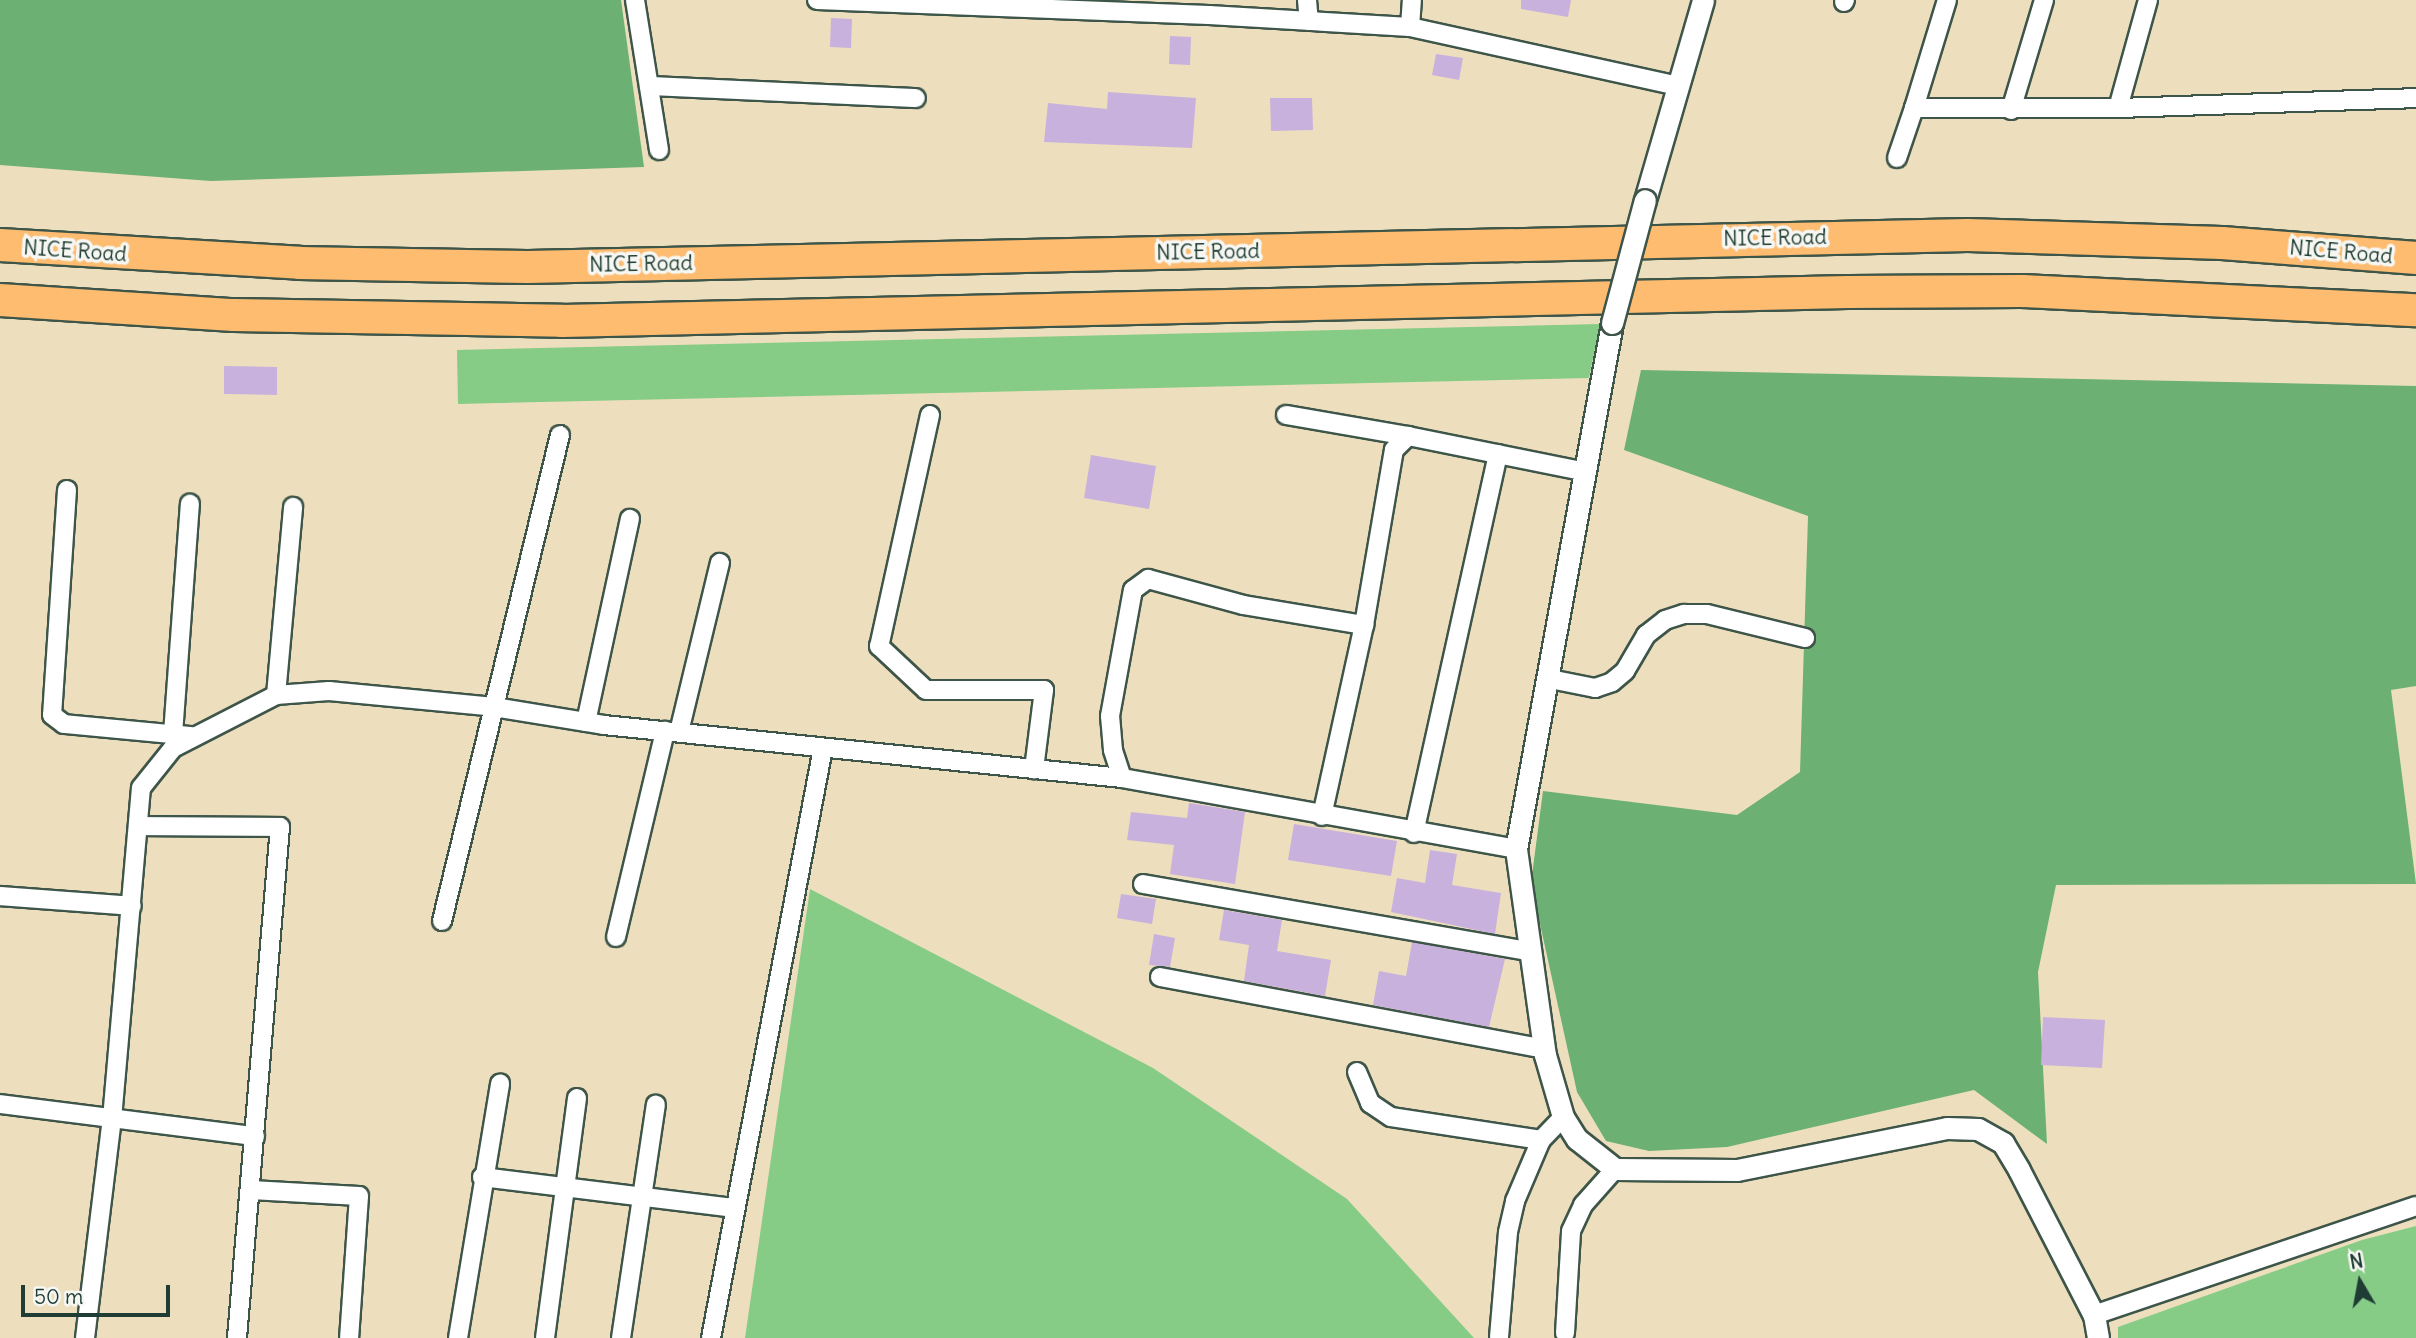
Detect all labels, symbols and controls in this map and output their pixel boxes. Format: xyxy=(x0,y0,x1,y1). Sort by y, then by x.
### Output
street label: NICE Road xyxy=(1723,224,1827,252)
street label: NICE Road xyxy=(22,235,128,267)
street label: NICE Road xyxy=(2288,235,2394,269)
street label: NICE Road xyxy=(1156,238,1260,266)
street label: NICE Road xyxy=(589,250,693,278)
north arrow xyxy=(2325,1247,2395,1317)
text: N xyxy=(2348,1248,2365,1274)
scale bar xyxy=(24,1272,173,1316)
text: 50 m xyxy=(34,1283,83,1310)

